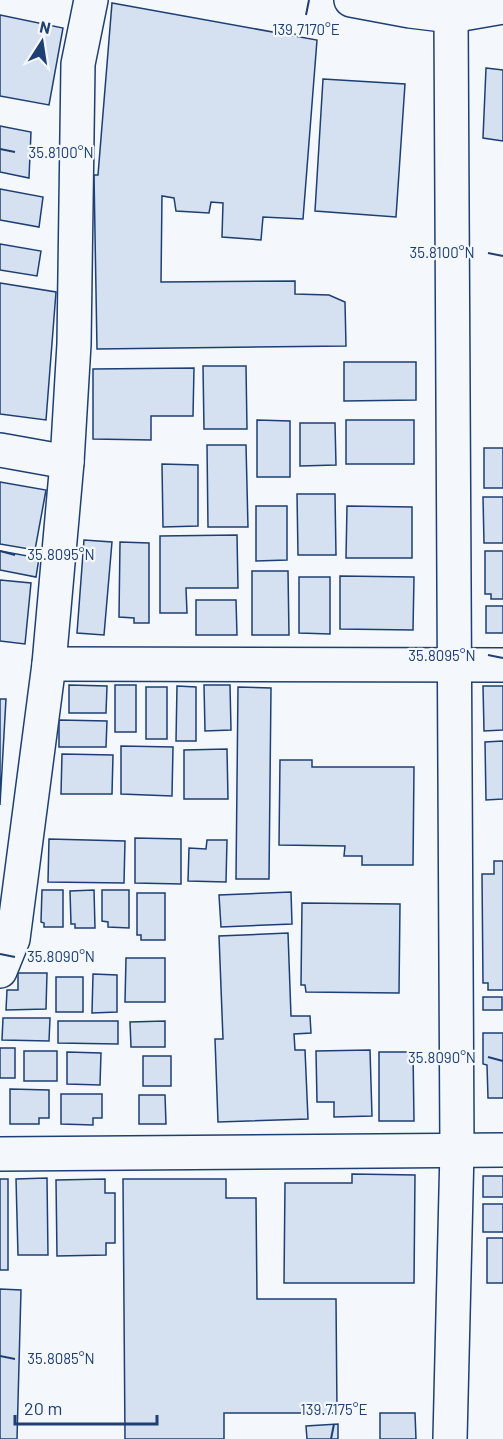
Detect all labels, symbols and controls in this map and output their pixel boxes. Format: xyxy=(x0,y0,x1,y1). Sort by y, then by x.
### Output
north arrow xyxy=(12,12,72,72)
text: N xyxy=(38,16,52,37)
text: 139.7170°E xyxy=(272,20,340,38)
text: 35.8100°N xyxy=(28,143,94,161)
text: 35.8100°N xyxy=(409,243,475,261)
text: 35.8095°N xyxy=(27,545,95,563)
text: 35.8095°N xyxy=(408,646,476,664)
text: 35.8090°N xyxy=(27,947,95,965)
text: 35.8090°N xyxy=(408,1048,476,1066)
text: 35.8085°N xyxy=(27,1349,95,1367)
scale bar xyxy=(15,1388,158,1426)
text: 20 m xyxy=(24,1397,62,1419)
text: 139.7175°E xyxy=(301,1400,367,1418)

